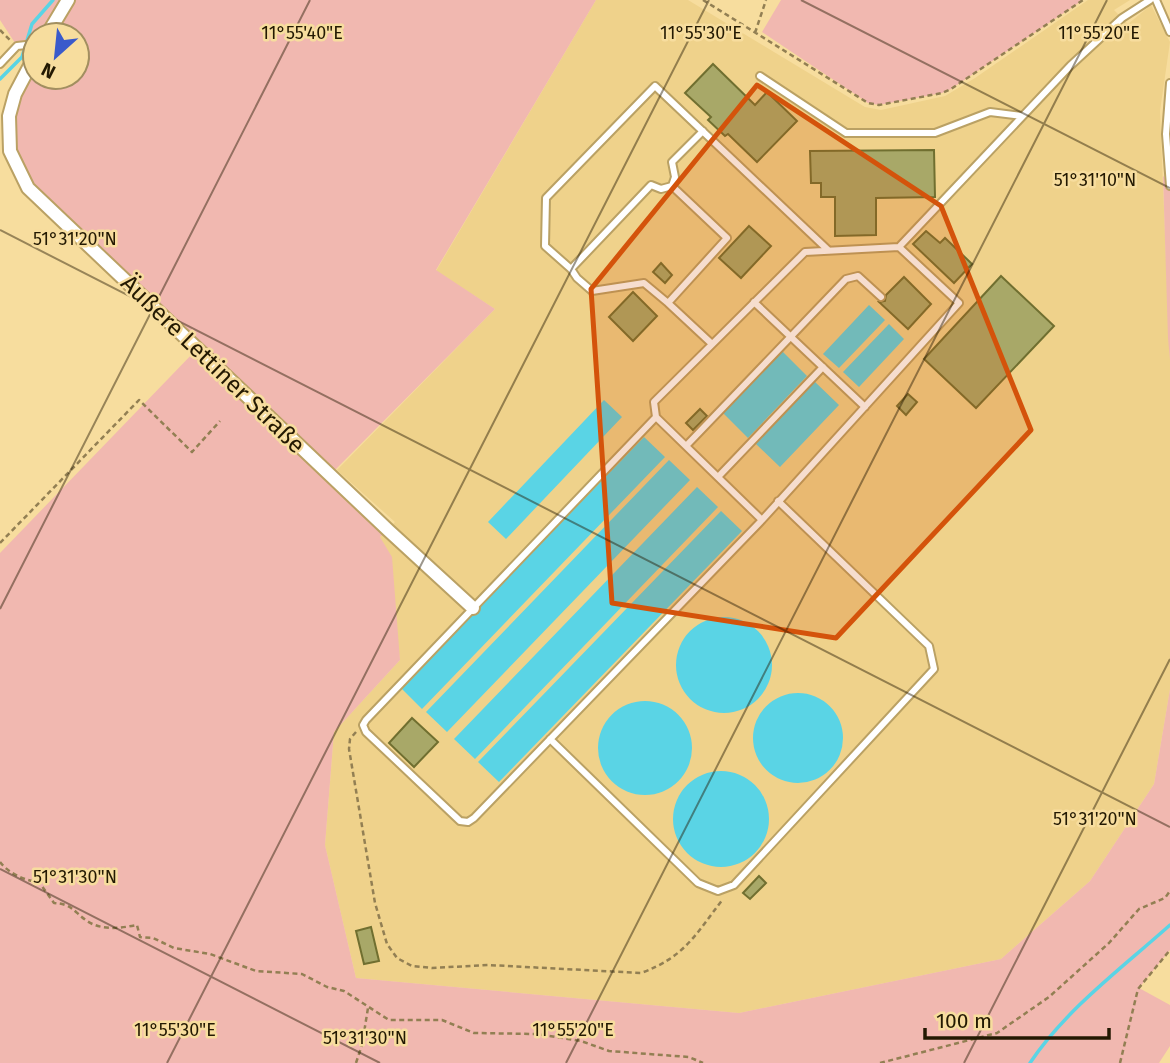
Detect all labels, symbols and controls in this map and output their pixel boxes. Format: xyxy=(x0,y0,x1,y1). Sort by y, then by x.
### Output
north arrow xyxy=(21,21,91,91)
text: 11°55'40"E xyxy=(261,22,343,44)
text: 11°55'30"E xyxy=(660,22,742,44)
text: 11°55'20"E xyxy=(1058,22,1140,44)
text: N xyxy=(38,58,59,84)
text: 51°31'10"N xyxy=(1054,169,1136,191)
text: 51°31'20"N xyxy=(33,228,117,250)
street label: Äußere Lettiner Straße xyxy=(115,269,311,459)
text: 51°31'20"N xyxy=(1053,808,1137,830)
text: 51°31'30"N xyxy=(33,866,117,888)
scale bar xyxy=(925,996,1109,1040)
text: 100 m xyxy=(936,1008,992,1034)
text: 11°55'30"E xyxy=(134,1019,216,1041)
text: 11°55'20"E xyxy=(532,1019,614,1041)
text: 51°31'30"N xyxy=(323,1027,407,1049)

